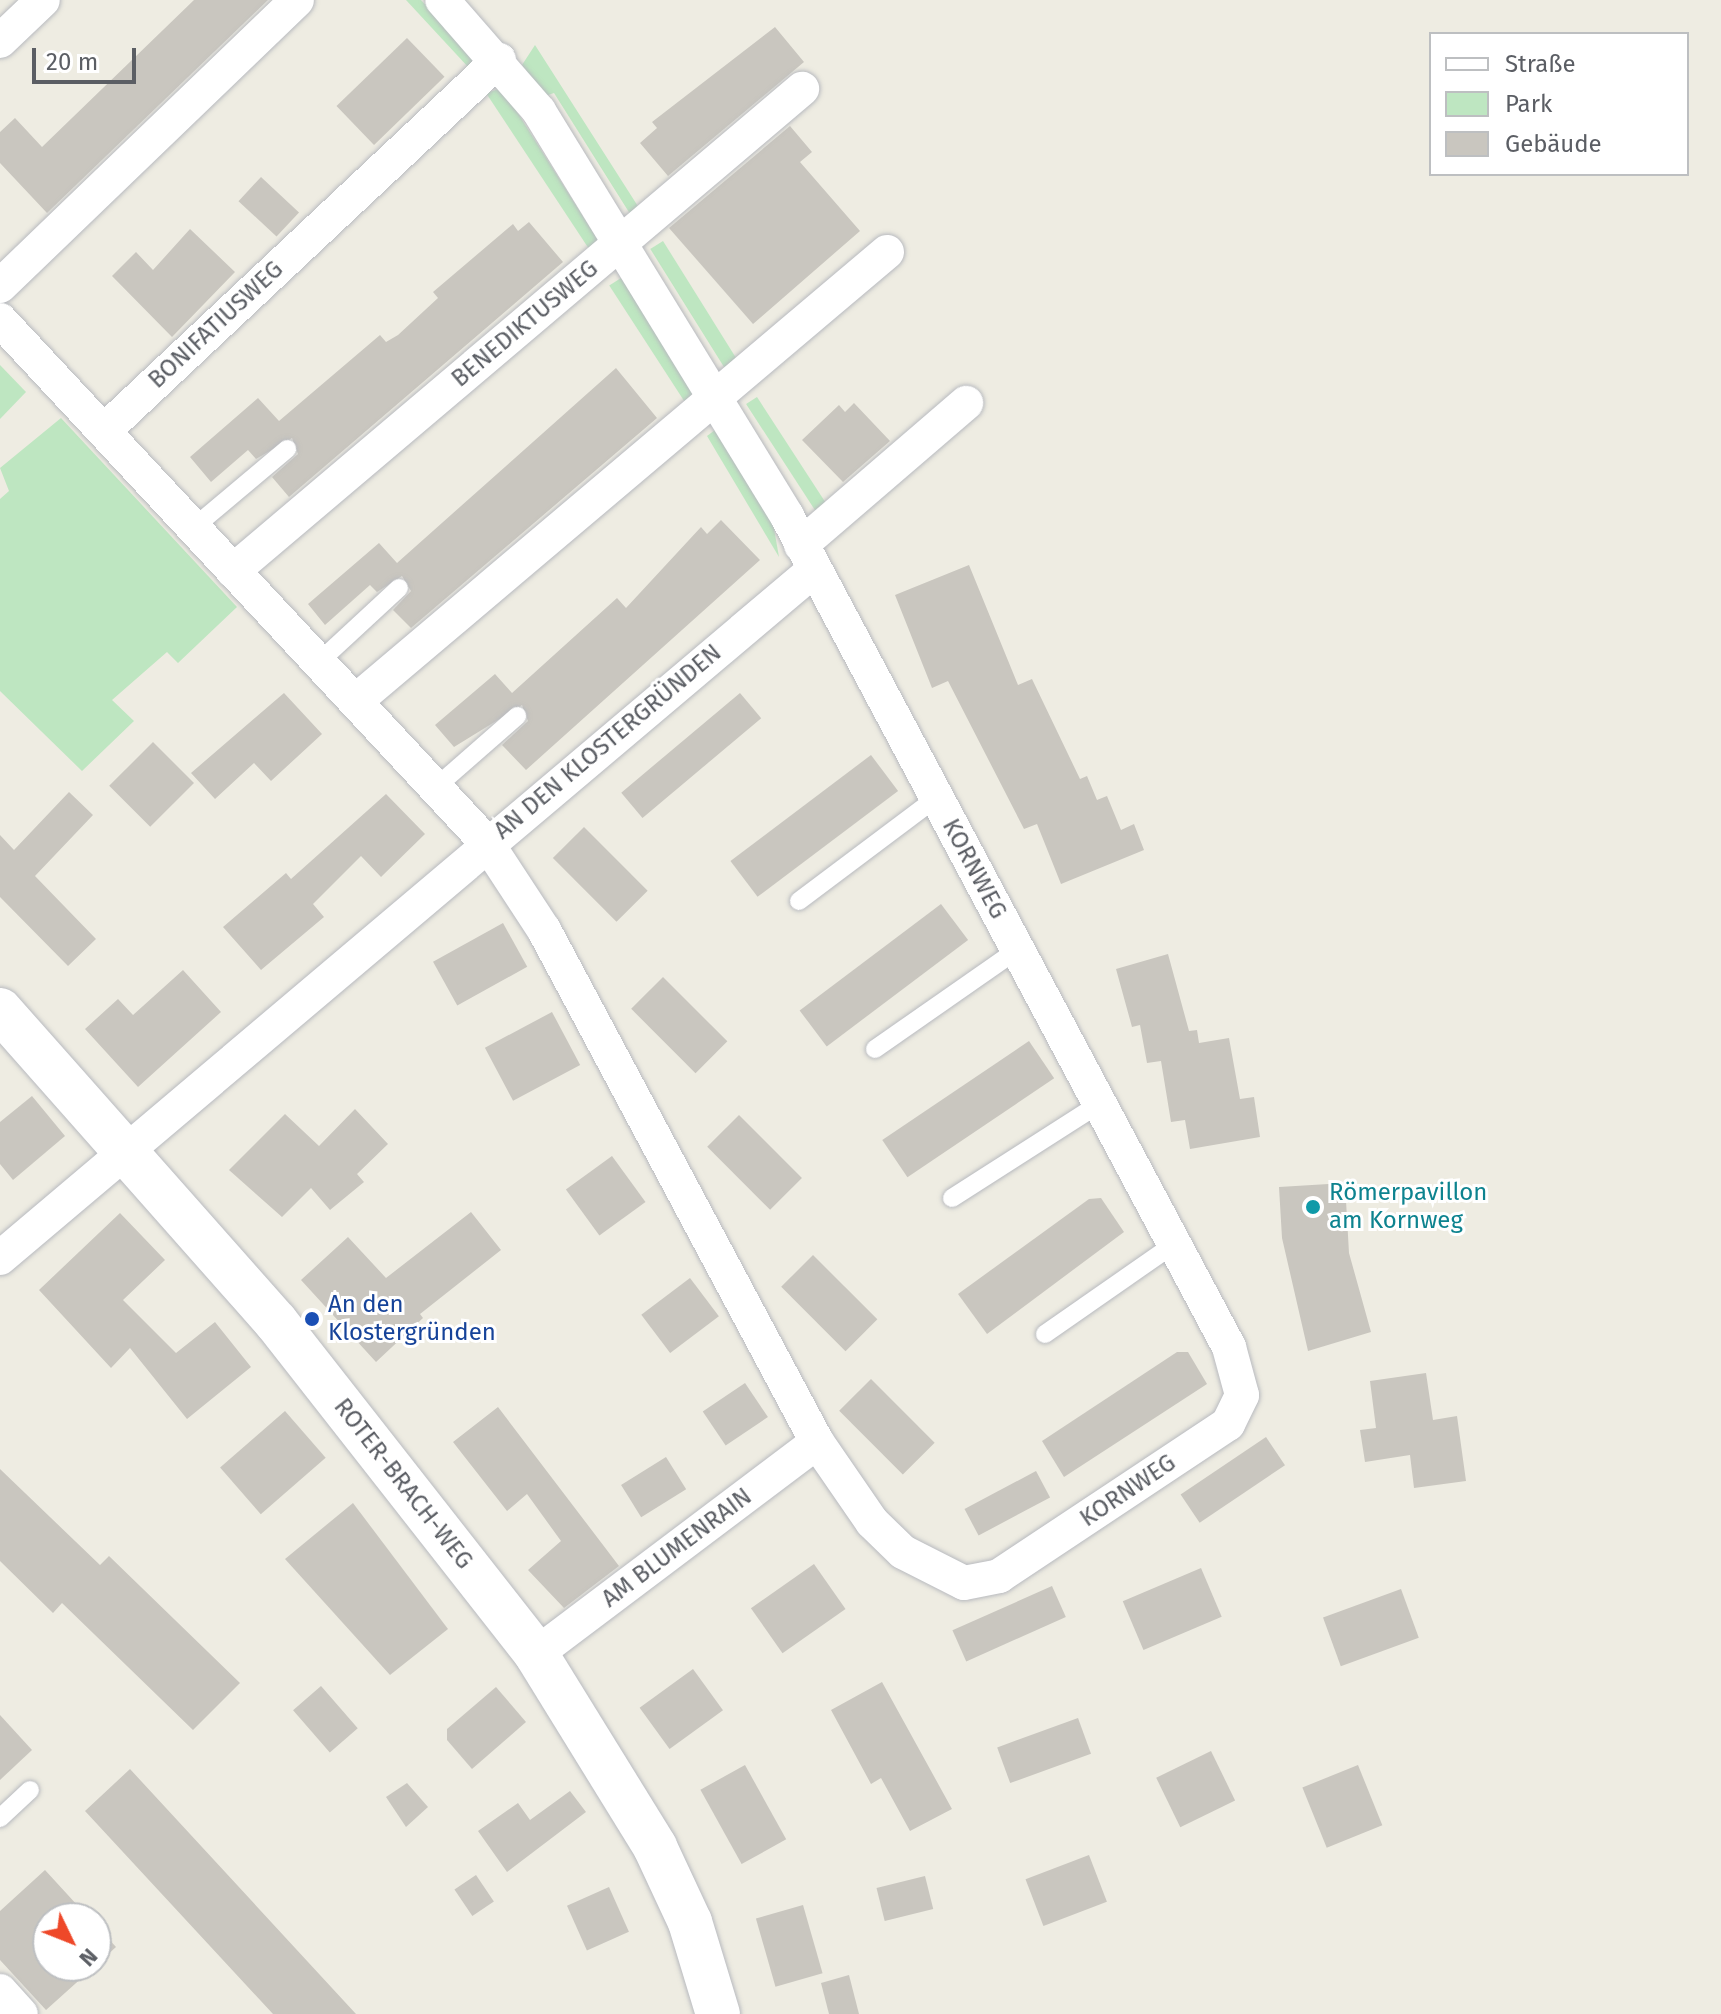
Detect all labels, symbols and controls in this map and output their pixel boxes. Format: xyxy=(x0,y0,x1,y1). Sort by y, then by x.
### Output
scale bar xyxy=(36,32,140,82)
legend xyxy=(1429,32,1689,176)
text: 20 m xyxy=(46,48,98,76)
text: Straße xyxy=(1505,50,1576,78)
text: Park xyxy=(1505,90,1552,118)
text: Gebäude xyxy=(1505,130,1602,158)
street label: BONIFATIUSWEG xyxy=(143,255,289,395)
street label: BENEDIKTUSWEG xyxy=(446,255,604,393)
street label: AN DEN KLOSTERGRÜNDEN xyxy=(489,638,727,846)
street label: KORNWEG xyxy=(936,814,1012,924)
place label: Römerpavillon am Kornweg xyxy=(1329,1179,1487,1235)
marker: Römerpavillon am Kornweg xyxy=(1304,1198,1322,1216)
place label: An den Klostergründen xyxy=(328,1291,496,1347)
marker: An den Klostergründen xyxy=(303,1310,321,1328)
street label: ROTER-BRACH-WEG xyxy=(327,1393,479,1575)
street label: KORNWEG xyxy=(1075,1449,1181,1533)
street label: AM BLUMENRAIN xyxy=(596,1482,758,1614)
north arrow xyxy=(32,1902,112,1982)
text: N xyxy=(74,1943,103,1972)

